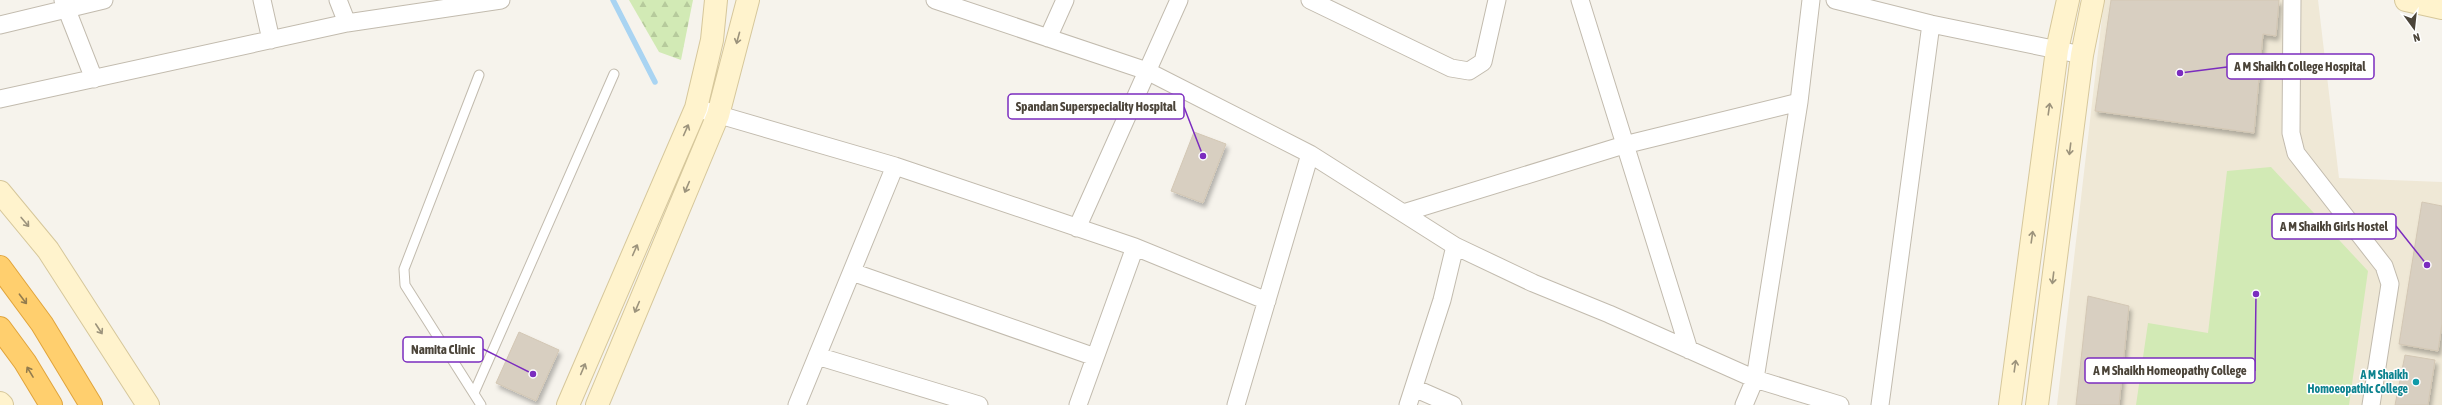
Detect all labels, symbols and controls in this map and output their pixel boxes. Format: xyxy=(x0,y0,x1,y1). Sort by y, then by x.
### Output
north arrow xyxy=(2394,8,2434,48)
one-way arrow xyxy=(734,31,741,44)
text: N xyxy=(2412,31,2421,44)
callout: A M Shaikh College Hospital xyxy=(2227,54,2374,79)
text: A M Shaikh College Hospital xyxy=(2233,59,2366,74)
callout: Spandan Superspeciality Hospital xyxy=(1008,94,1184,119)
text: Spandan Superspeciality Hospital xyxy=(1016,99,1177,114)
one-way arrow xyxy=(2045,103,2053,116)
one-way arrow xyxy=(683,125,691,137)
one-way arrow xyxy=(2066,142,2074,155)
one-way arrow xyxy=(683,181,691,193)
callout: A M Shaikh Girls Hostel xyxy=(2272,214,2396,239)
one-way arrow xyxy=(21,217,30,228)
text: A M Shaikh Girls Hostel xyxy=(2279,219,2389,234)
one-way arrow xyxy=(2028,231,2036,244)
one-way arrow xyxy=(631,244,639,256)
one-way arrow xyxy=(2049,271,2057,284)
one-way arrow xyxy=(19,293,27,304)
one-way arrow xyxy=(633,301,641,313)
one-way arrow xyxy=(95,323,103,334)
callout: Namita Clinic xyxy=(403,337,483,362)
text: Namita Clinic xyxy=(411,342,475,357)
callout: A M Shaikh Homeopathy College xyxy=(2085,358,2255,383)
one-way arrow xyxy=(2011,360,2019,373)
text: A M Shaikh Homeopathy College xyxy=(2092,363,2247,378)
one-way arrow xyxy=(580,364,588,376)
one-way arrow xyxy=(26,366,34,378)
place label: A M Shaikh Homoeopathic College xyxy=(2308,368,2409,396)
marker: A M Shaikh Homoeopathic College xyxy=(2411,377,2421,387)

